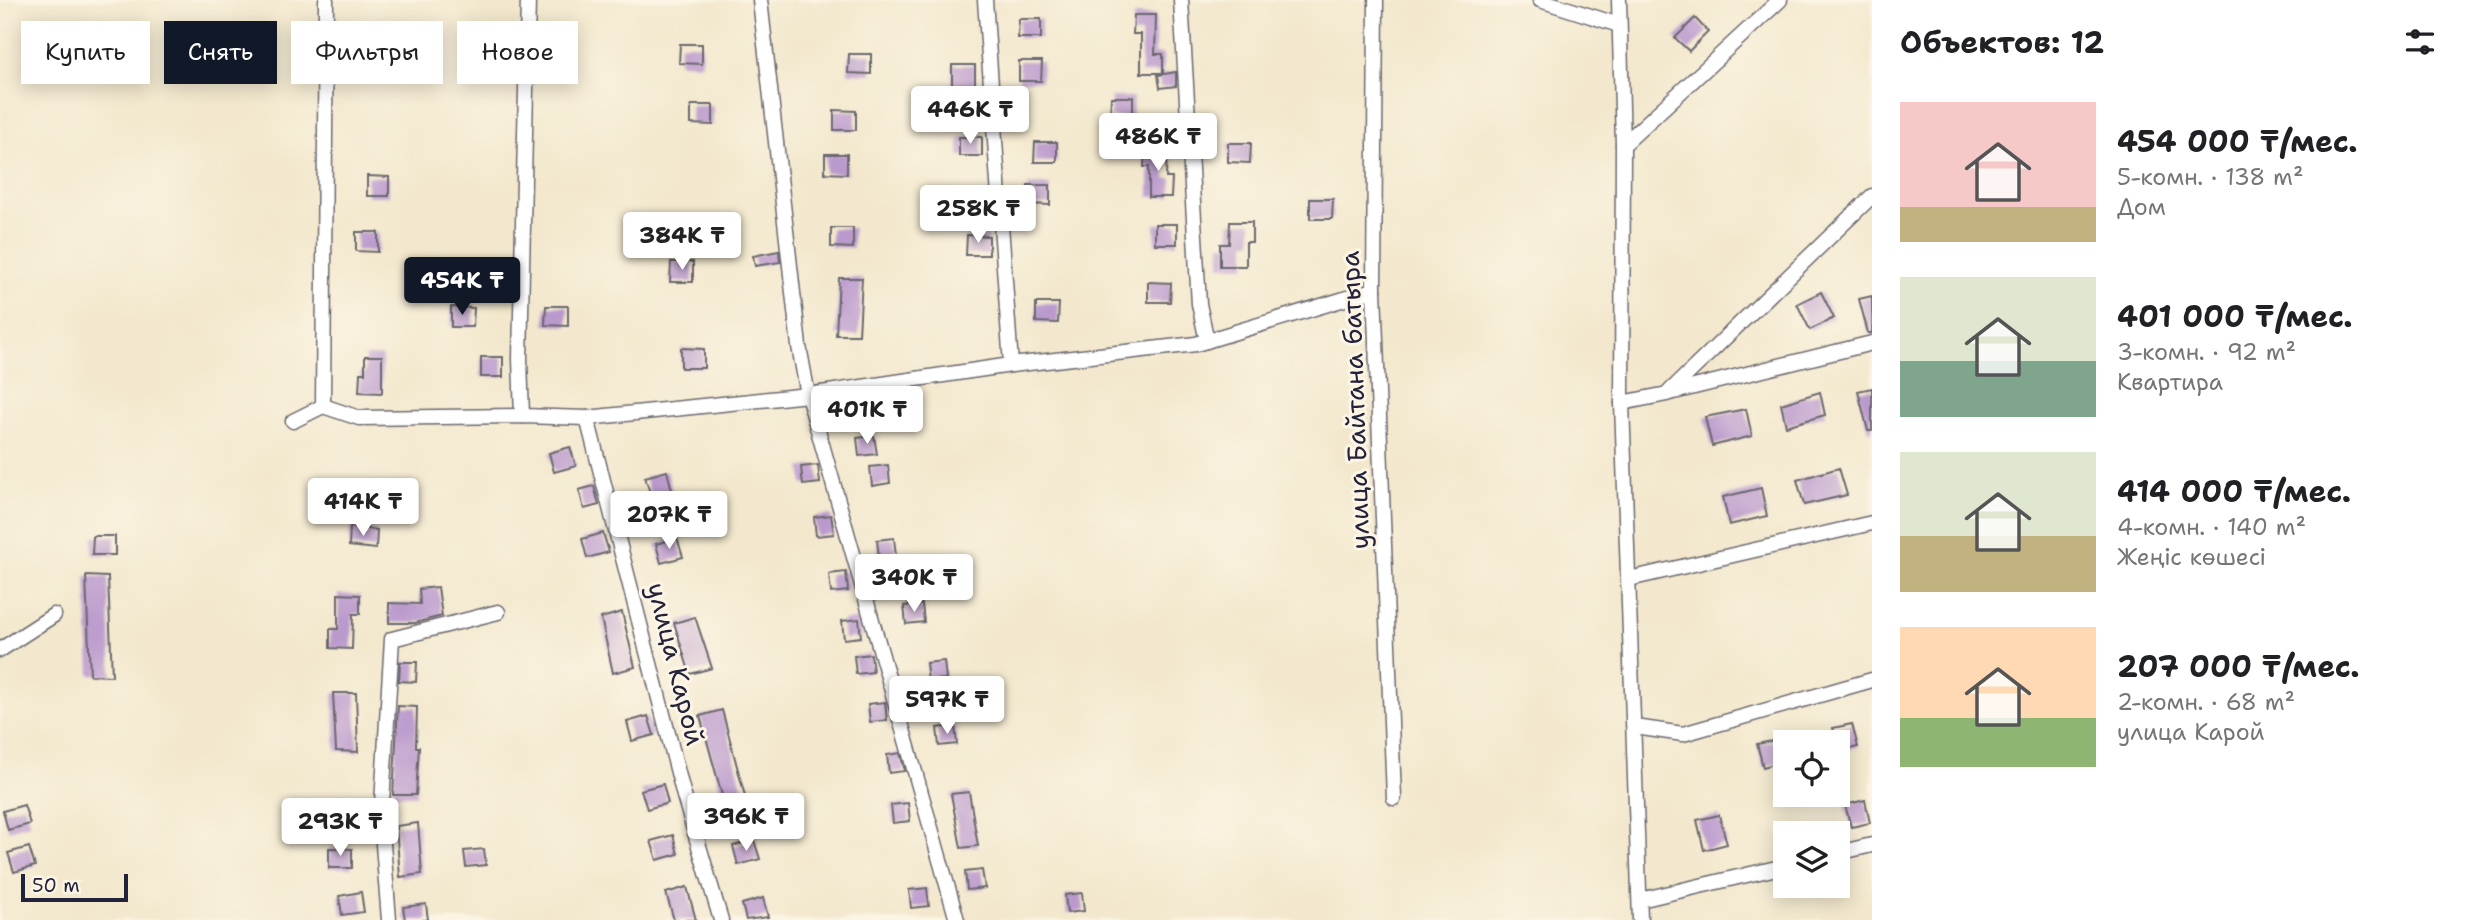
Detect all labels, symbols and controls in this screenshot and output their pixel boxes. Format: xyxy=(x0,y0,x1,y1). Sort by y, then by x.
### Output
chip: Купить xyxy=(21,21,150,84)
chip: Снять xyxy=(164,21,277,84)
chip: Фильтры xyxy=(291,21,443,84)
chip: Новое xyxy=(457,21,578,84)
text: Объектов: 12 xyxy=(1900,22,2104,63)
icon: filters xyxy=(2401,23,2439,61)
pin: 446K ₸ xyxy=(913,86,1027,146)
text: 446K ₸ xyxy=(927,94,1013,124)
pin: 486K ₸ xyxy=(1101,114,1215,173)
text: 486K ₸ xyxy=(1115,121,1201,151)
text: 454 000 ₸/мес. xyxy=(2117,121,2357,162)
icon: home xyxy=(1956,130,2040,214)
text: 5-комн. · 138 m² xyxy=(2117,162,2304,192)
pin: 258K ₸ xyxy=(921,186,1035,245)
text: Дом xyxy=(2117,192,2166,222)
text: 258K ₸ xyxy=(936,193,1020,223)
pin: 384K ₸ xyxy=(625,212,739,272)
text: 384K ₸ xyxy=(639,220,725,250)
street label: улица Байтана батыра xyxy=(1332,250,1377,550)
pin: 454K ₸ xyxy=(405,258,519,317)
text: 454K ₸ xyxy=(420,265,504,295)
text: 401 000 ₸/мес. xyxy=(2117,296,2353,337)
icon: home xyxy=(1956,305,2040,389)
text: 3-комн. · 92 m² xyxy=(2117,337,2296,367)
text: Квартира xyxy=(2117,367,2223,397)
pin: 401K ₸ xyxy=(810,386,924,446)
text: 401K ₸ xyxy=(827,394,907,424)
text: 414 000 ₸/мес. xyxy=(2117,471,2351,512)
pin: 414K ₸ xyxy=(306,478,420,538)
icon: home xyxy=(1956,480,2040,564)
text: 414K ₸ xyxy=(324,486,402,516)
pin: 207K ₸ xyxy=(612,491,726,551)
text: 207K ₸ xyxy=(626,499,712,529)
text: 4-комн. · 140 m² xyxy=(2117,512,2306,542)
text: Жеңіс көшесі xyxy=(2117,542,2266,572)
pin: 340K ₸ xyxy=(857,554,971,614)
text: 340K ₸ xyxy=(871,562,957,592)
street label: улица Карой xyxy=(639,579,714,749)
text: 207 000 ₸/мес. xyxy=(2117,646,2360,687)
icon: home xyxy=(1956,655,2040,739)
pin: 597K ₸ xyxy=(890,676,1004,736)
text: 597K ₸ xyxy=(905,684,989,714)
text: 2-комн. · 68 m² xyxy=(2117,687,2295,717)
text: улица Карой xyxy=(2117,717,2265,747)
map controls xyxy=(1773,730,1850,898)
button: locate xyxy=(1773,730,1850,807)
pin: 396K ₸ xyxy=(689,794,803,853)
pin: 293K ₸ xyxy=(283,798,397,858)
text: 396K ₸ xyxy=(703,801,789,831)
text: 293K ₸ xyxy=(298,806,382,836)
button: layers xyxy=(1773,821,1850,898)
scale bar xyxy=(21,871,128,903)
text: 50 m xyxy=(32,873,80,898)

